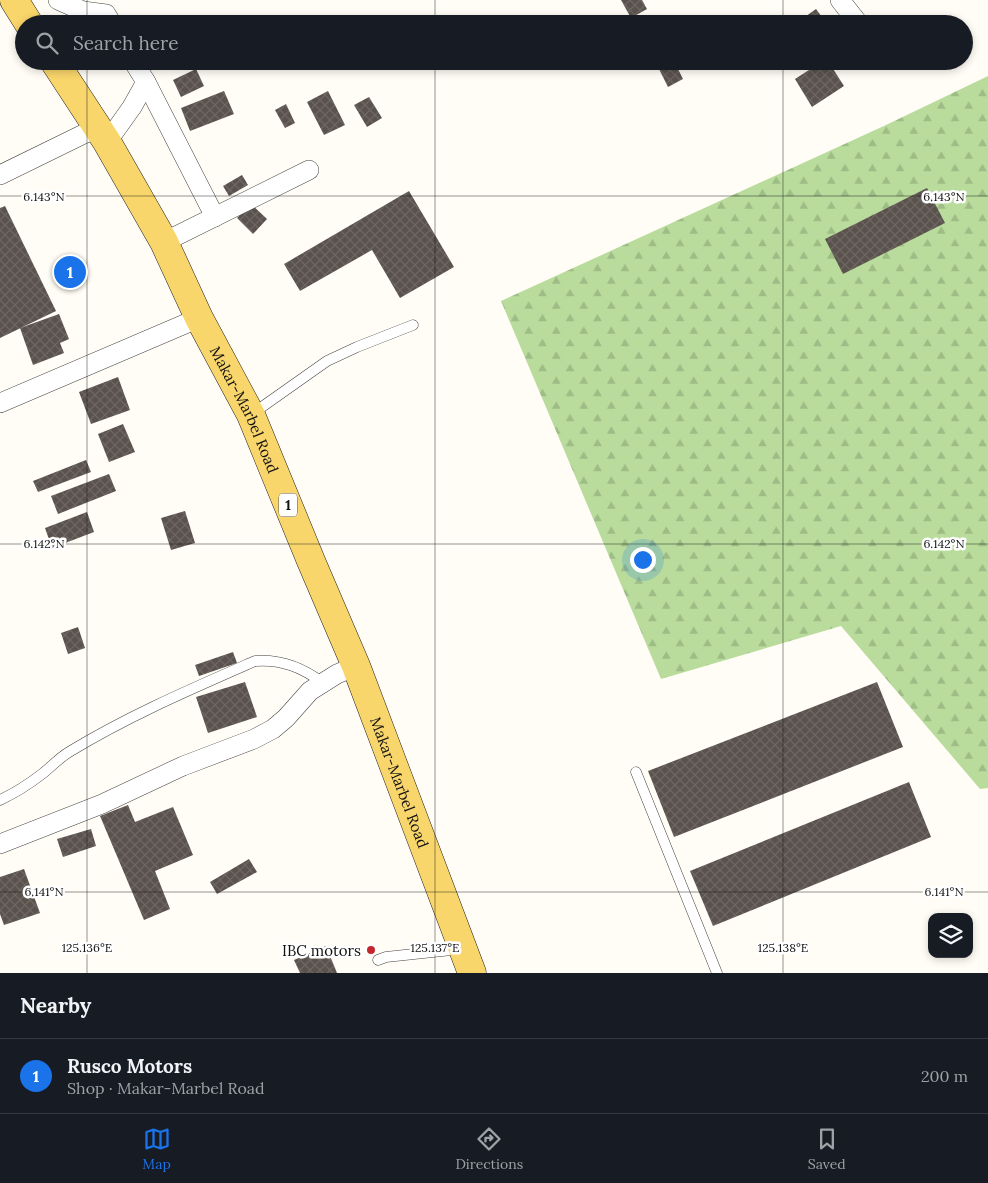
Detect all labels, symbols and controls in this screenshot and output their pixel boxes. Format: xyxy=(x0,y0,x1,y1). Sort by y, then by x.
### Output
search box xyxy=(15,15,973,70)
icon: search xyxy=(33,29,61,57)
text: Search here xyxy=(73,31,179,55)
text: 6.143°N xyxy=(23,189,65,204)
text: 6.143°N xyxy=(923,189,965,204)
pin: 1 xyxy=(54,253,86,291)
street label: Makar-Marbel Road xyxy=(206,343,283,476)
road number: 1 xyxy=(279,494,297,516)
text: 6.142°N xyxy=(23,536,65,551)
text: 6.142°N xyxy=(923,536,965,551)
your location xyxy=(630,547,656,573)
street label: Makar-Marbel Road xyxy=(367,714,433,850)
text: 6.141°N xyxy=(24,884,64,899)
text: 6.141°N xyxy=(924,884,964,899)
map controls xyxy=(928,913,973,958)
button: layers xyxy=(928,913,973,958)
text: 125.136°E xyxy=(62,940,112,955)
text: 125.137°E xyxy=(411,940,459,955)
text: 125.138°E xyxy=(758,940,808,955)
place label: IBC motors xyxy=(282,941,361,960)
marker: IBC motors xyxy=(365,944,377,956)
text: Nearby xyxy=(20,992,91,1019)
text: Rusco Motors xyxy=(67,1054,192,1078)
text: 1 xyxy=(33,1066,39,1086)
text: 200 m xyxy=(921,1066,968,1086)
text: Shop · Makar-Marbel Road xyxy=(67,1078,265,1098)
tab: Map xyxy=(142,1125,171,1173)
tab: Directions xyxy=(455,1125,523,1173)
tab: Saved xyxy=(808,1125,846,1173)

